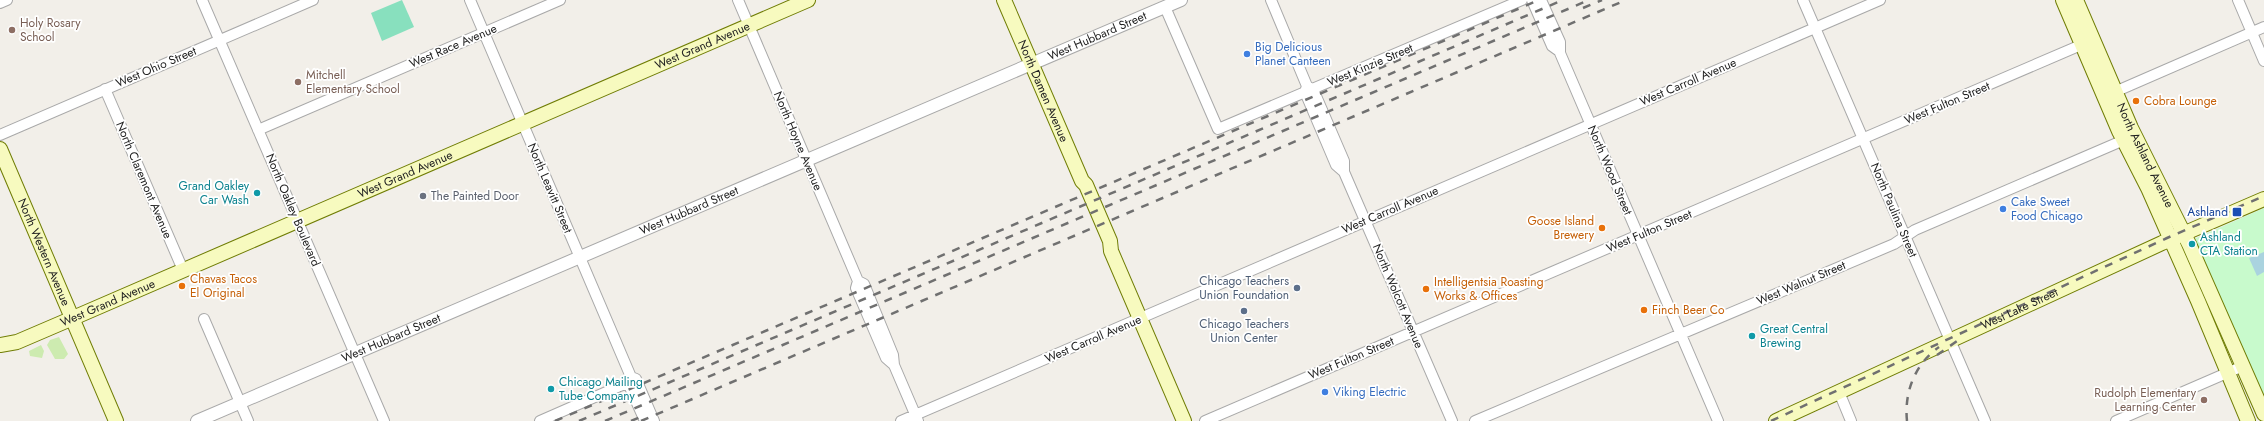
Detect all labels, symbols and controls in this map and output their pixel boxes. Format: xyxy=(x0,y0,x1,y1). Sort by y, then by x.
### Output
street label: West Hubbard Street xyxy=(1045,7,1149,65)
place label: Holy Rosary School xyxy=(20,14,81,46)
street label: West Grand Avenue xyxy=(652,17,753,74)
street label: West Race Avenue xyxy=(406,19,500,73)
marker: Holy Rosary School xyxy=(7,25,17,35)
street label: North Damen Avenue xyxy=(1013,37,1073,145)
place label: Big Delicious Planet Canteen xyxy=(1255,38,1331,70)
street label: West Kinzie Street xyxy=(1324,39,1416,91)
street label: West Ohio Street xyxy=(113,42,199,92)
marker: Big Delicious Planet Canteen xyxy=(1242,49,1252,59)
street label: West Carroll Avenue xyxy=(1637,53,1739,111)
place label: Mitchell Elementary School xyxy=(306,66,400,98)
marker: Mitchell Elementary School xyxy=(293,77,303,87)
street label: West Fulton Street xyxy=(1902,77,1993,129)
street label: North Hoyne Avenue xyxy=(769,88,827,194)
place label: Cobra Lounge xyxy=(2144,92,2217,110)
marker: Cobra Lounge xyxy=(2131,96,2141,106)
street label: North Ashland Avenue xyxy=(2112,100,2178,211)
street label: North Claremont Avenue xyxy=(111,119,177,241)
street label: North Wood Street xyxy=(1583,122,1637,218)
street label: North Leavitt Street xyxy=(523,140,577,236)
street label: West Grand Avenue xyxy=(355,146,455,203)
street label: North Oakley Boulevard xyxy=(261,151,325,269)
street label: North Paulina Street xyxy=(1866,160,1922,260)
place label: Grand Oakley Car Wash xyxy=(178,177,250,209)
street label: West Hubbard Street xyxy=(637,181,741,240)
street label: West Carroll Avenue xyxy=(1339,181,1441,239)
place label: The Painted Door xyxy=(431,187,520,205)
marker: Grand Oakley Car Wash xyxy=(252,188,262,198)
marker: The Painted Door xyxy=(418,191,428,201)
place label: Cake Sweet Food Chicago xyxy=(2011,193,2083,225)
street label: North Western Avenue xyxy=(13,195,75,309)
place label: Ashland xyxy=(2187,203,2228,221)
marker: Cake Sweet Food Chicago xyxy=(1998,204,2008,214)
street label: West Fulton Street xyxy=(1604,205,1695,257)
marker: Ashland xyxy=(2231,206,2243,218)
place label: Goose Island Brewery xyxy=(1528,212,1595,244)
marker: Goose Island Brewery xyxy=(1597,223,1607,233)
place label: Ashland CTA Station xyxy=(2200,228,2258,260)
marker: Ashland CTA Station xyxy=(2187,239,2197,249)
street label: North Wolcott Avenue xyxy=(1368,241,1428,351)
street label: West Walnut Street xyxy=(1754,256,1849,310)
place label: Chavas Tacos El Original xyxy=(190,270,257,302)
place label: Chicago Teachers Union Foundation xyxy=(1199,272,1289,304)
place label: Intelligentsia Roasting Works & Offices xyxy=(1434,273,1544,305)
street label: West Grand Avenue xyxy=(57,274,158,331)
marker: Chavas Tacos El Original xyxy=(177,281,187,291)
marker: Chicago Teachers Union Foundation xyxy=(1292,283,1302,293)
street label: West Lake Street xyxy=(1978,283,2061,334)
marker: Intelligentsia Roasting Works & Offices xyxy=(1421,284,1431,294)
place label: Finch Beer Co xyxy=(1652,301,1725,319)
marker: Finch Beer Co xyxy=(1639,305,1649,315)
marker: Chicago Teachers Union Center xyxy=(1239,306,1249,316)
street label: West Hubbard Street xyxy=(339,309,443,367)
street label: West Carroll Avenue xyxy=(1042,310,1144,368)
place label: Chicago Teachers Union Center xyxy=(1199,315,1289,347)
place label: Great Central Brewing xyxy=(1760,320,1828,352)
marker: Great Central Brewing xyxy=(1747,331,1757,341)
street label: West Fulton Street xyxy=(1306,332,1397,384)
place label: Chicago Mailing Tube Company xyxy=(559,373,643,405)
place label: Viking Electric xyxy=(1333,383,1407,401)
marker: Chicago Mailing Tube Company xyxy=(546,384,556,394)
place label: Rudolph Elementary Learning Center xyxy=(2094,384,2197,416)
marker: Viking Electric xyxy=(1320,387,1330,397)
marker: Rudolph Elementary Learning Center xyxy=(2199,395,2209,405)

